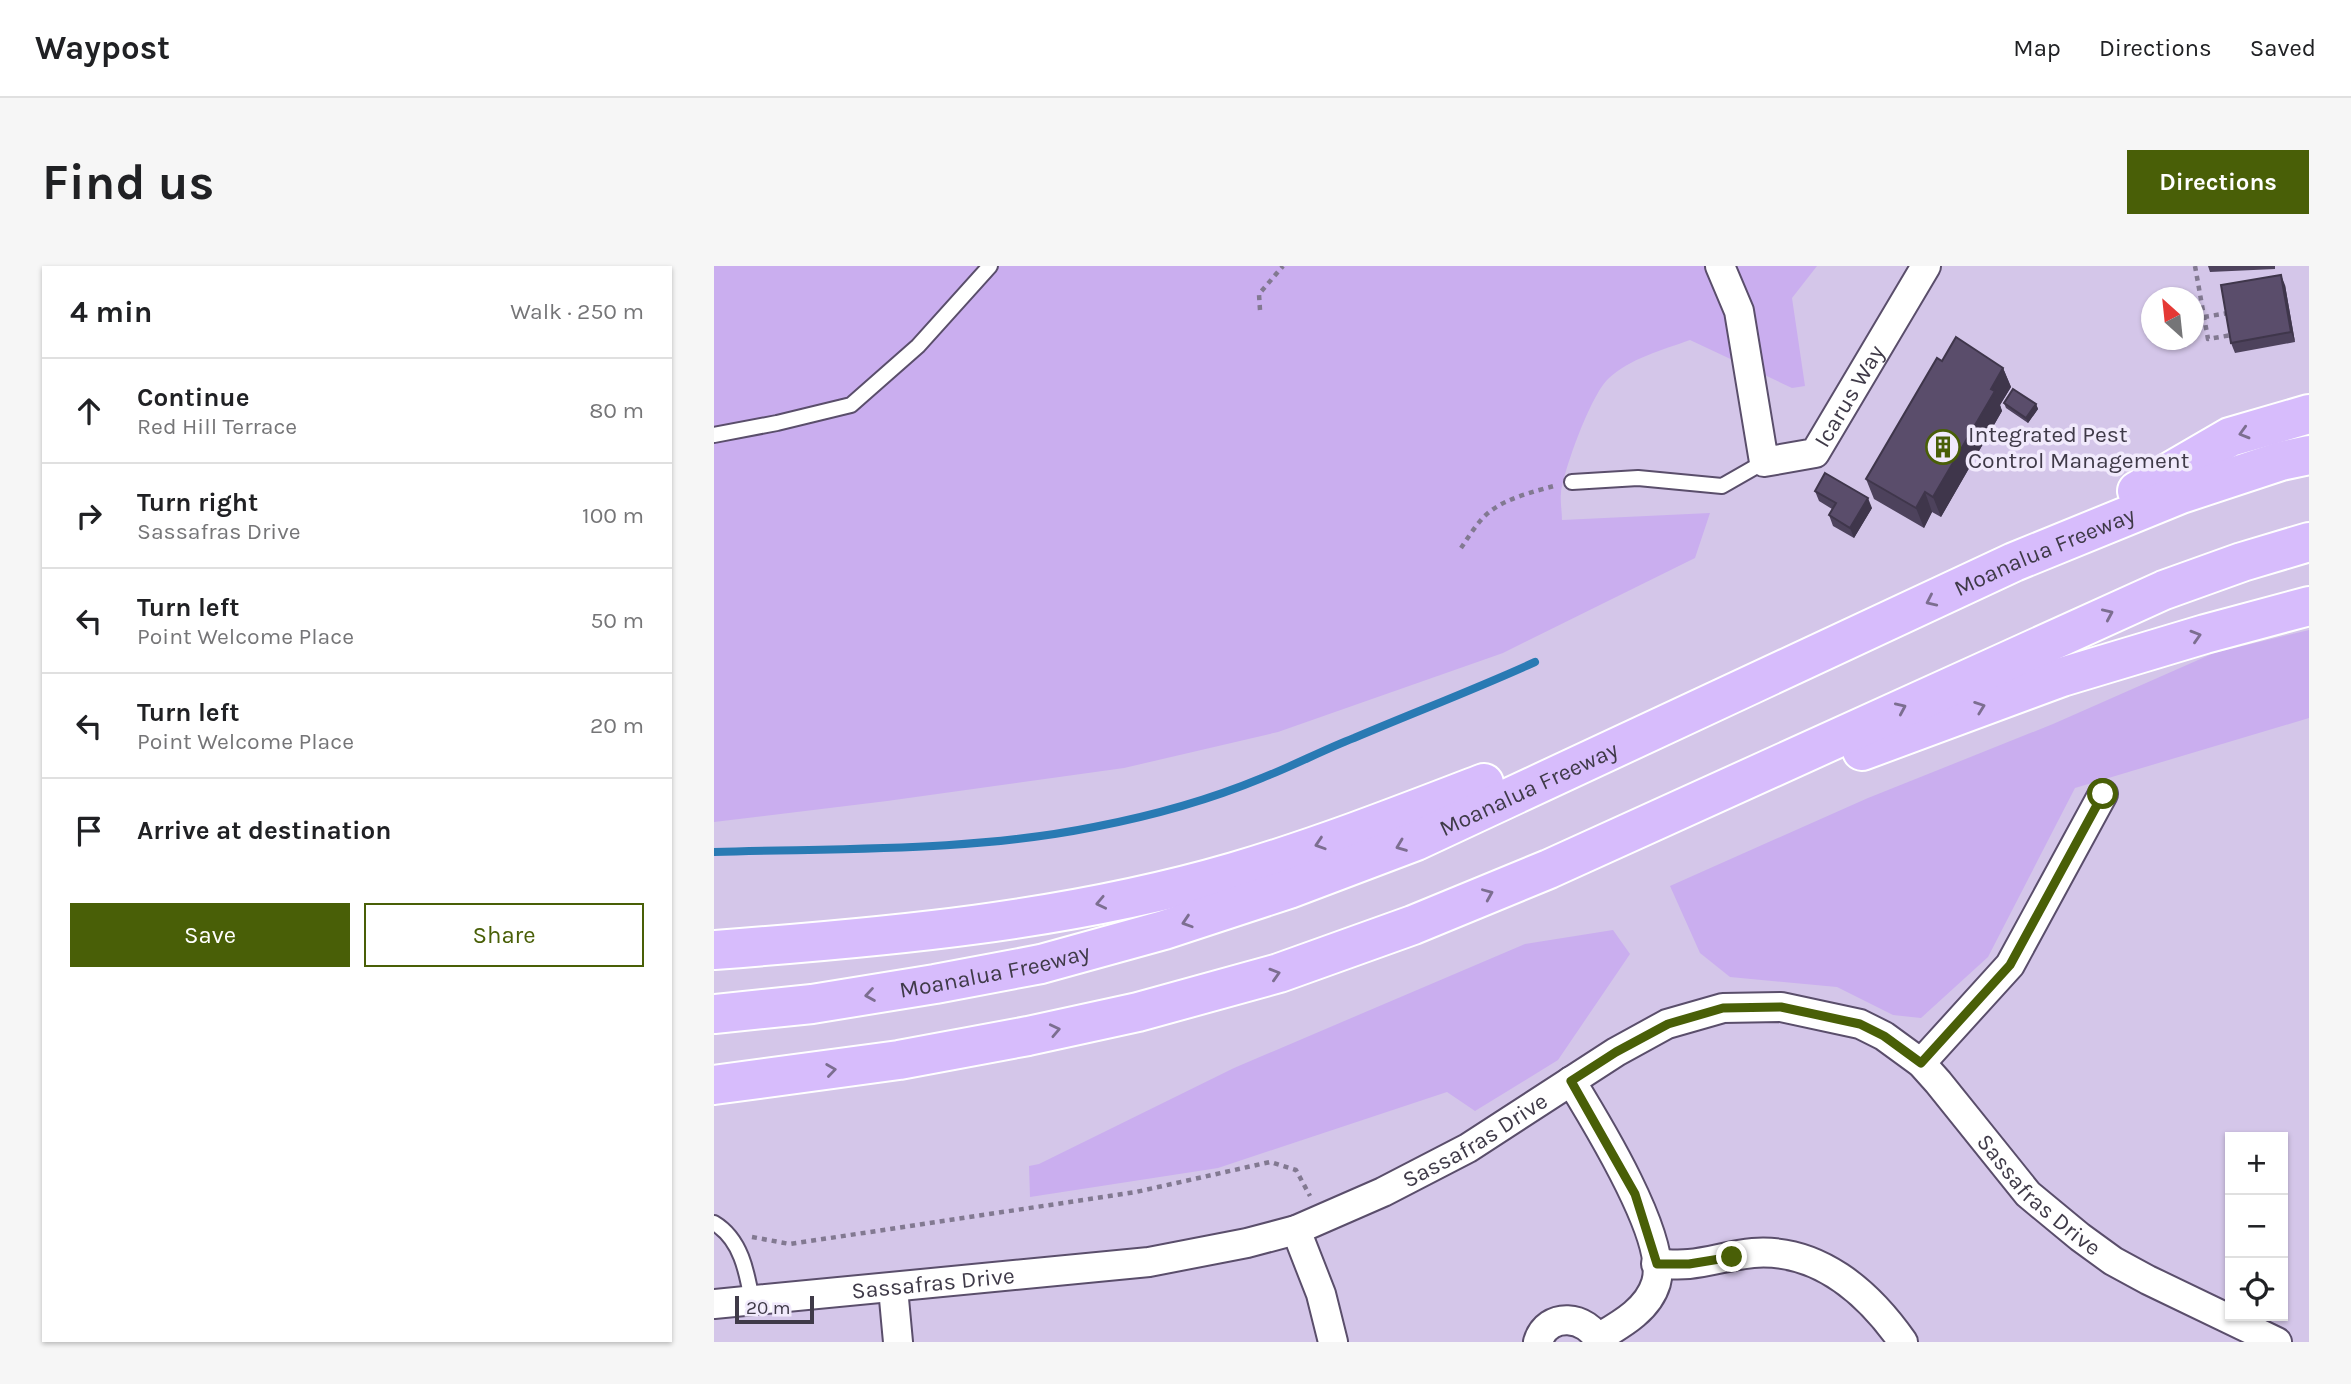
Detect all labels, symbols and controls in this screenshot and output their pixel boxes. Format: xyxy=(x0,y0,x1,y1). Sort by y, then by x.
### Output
text: Waypost xyxy=(35,29,170,67)
text: Map xyxy=(2013,34,2061,62)
text: Directions xyxy=(2099,34,2212,62)
text: Saved xyxy=(2250,34,2316,62)
button: Directions xyxy=(2127,150,2309,214)
text: Find us xyxy=(42,154,214,211)
north arrow xyxy=(2141,287,2204,350)
text: 4 min xyxy=(70,294,152,330)
text: Walk · 250 m xyxy=(510,298,644,325)
street label: Icarus Way xyxy=(1809,340,1890,452)
text: Continue xyxy=(137,382,249,413)
icon: ahead xyxy=(70,392,108,430)
text: 80 m xyxy=(589,397,644,424)
text: Red Hill Terrace xyxy=(137,413,297,440)
place label: Integrated Pest Control Management xyxy=(1968,421,2190,474)
one-way arrow xyxy=(2238,425,2250,439)
building icon: Integrated Pest Control Management xyxy=(1924,428,1962,466)
text: Turn right xyxy=(137,487,258,518)
icon: right xyxy=(70,497,108,535)
street label: Moanalua Freeway xyxy=(1950,501,2139,602)
text: 100 m xyxy=(582,502,644,529)
text: Sassafras Drive xyxy=(137,518,301,545)
text: Turn left xyxy=(137,592,239,623)
one-way arrow xyxy=(1925,593,1938,607)
icon: left xyxy=(70,602,108,640)
text: 50 m xyxy=(590,607,644,634)
one-way arrow xyxy=(2101,608,2113,622)
text: Point Welcome Place xyxy=(137,623,354,650)
one-way arrow xyxy=(2190,630,2202,645)
text: Turn left xyxy=(137,697,239,728)
one-way arrow xyxy=(1894,702,1906,716)
one-way arrow xyxy=(1973,702,1985,716)
icon: left xyxy=(70,707,108,745)
text: 20 m xyxy=(590,712,644,739)
text: Point Welcome Place xyxy=(137,728,354,755)
street label: Moanalua Freeway xyxy=(1435,736,1622,842)
route start xyxy=(2087,778,2118,809)
icon: arrive xyxy=(70,812,108,850)
text: Arrive at destination xyxy=(137,815,391,846)
one-way arrow xyxy=(1315,836,1327,850)
one-way arrow xyxy=(1396,838,1408,852)
one-way arrow xyxy=(1481,888,1493,902)
one-way arrow xyxy=(1095,894,1107,909)
button: Save xyxy=(70,903,350,967)
button: Share xyxy=(364,903,644,967)
one-way arrow xyxy=(1181,914,1193,929)
street label: Moanalua Freeway xyxy=(897,938,1093,1004)
one-way arrow xyxy=(1269,967,1281,982)
one-way arrow xyxy=(864,987,876,1002)
one-way arrow xyxy=(1049,1024,1061,1039)
one-way arrow xyxy=(825,1063,837,1078)
street label: Sassafras Drive xyxy=(1398,1087,1552,1194)
street label: Sassafras Drive xyxy=(1971,1129,2106,1262)
map controls xyxy=(2225,1132,2288,1321)
button: + xyxy=(2225,1132,2288,1195)
button: − xyxy=(2225,1195,2288,1258)
route end xyxy=(1716,1241,1747,1272)
button: locate xyxy=(2225,1258,2288,1321)
street label: Sassafras Drive xyxy=(850,1262,1016,1305)
scale bar xyxy=(735,1293,814,1325)
text: 20 m xyxy=(746,1297,791,1319)

